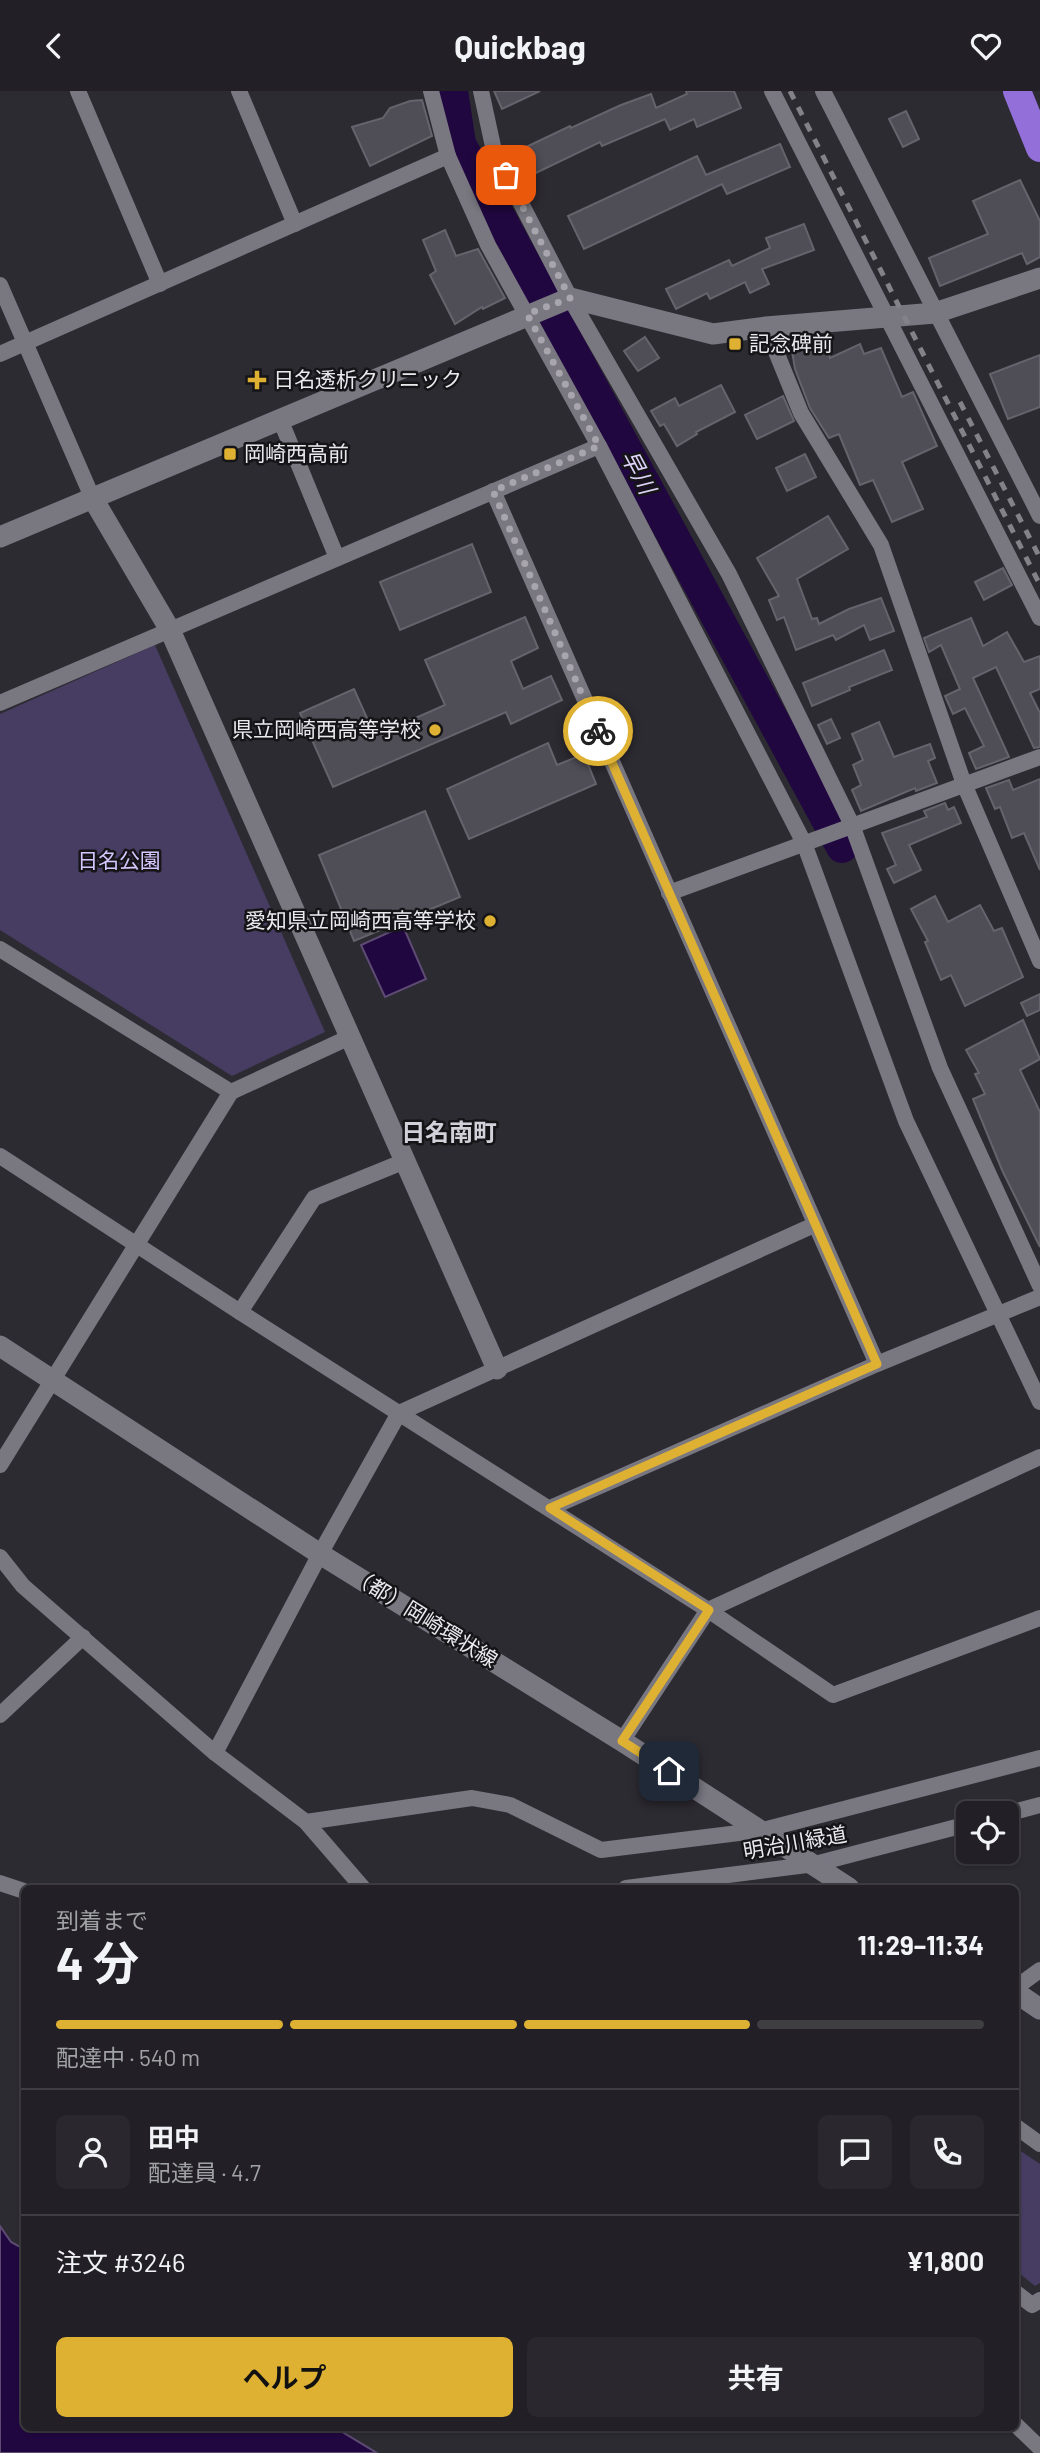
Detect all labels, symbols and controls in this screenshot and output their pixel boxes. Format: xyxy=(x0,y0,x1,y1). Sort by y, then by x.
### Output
icon: back xyxy=(35,27,73,65)
text: Quickbag xyxy=(454,27,586,65)
icon: heart xyxy=(967,27,1005,65)
pin xyxy=(476,145,536,205)
icon: bag xyxy=(487,156,525,194)
place label: 記念碑前 xyxy=(749,330,833,355)
marker: 記念碑前 xyxy=(727,336,743,352)
place label: 日名透析クリニック xyxy=(273,366,462,391)
marker: 日名透析クリニック xyxy=(247,370,267,390)
place label: 岡崎西高前 xyxy=(244,440,349,465)
water label: 早川 xyxy=(616,445,663,501)
marker: 岡崎西高前 xyxy=(222,446,238,462)
courier xyxy=(563,696,633,766)
icon: bike xyxy=(579,712,617,750)
place label: 県立岡崎西高等学校 xyxy=(232,716,421,741)
marker: 県立岡崎西高等学校 xyxy=(427,722,443,738)
park label: 日名公園 xyxy=(77,847,161,872)
place label: 愛知県立岡崎西高等学校 xyxy=(245,907,476,932)
marker: 愛知県立岡崎西高等学校 xyxy=(482,913,498,929)
district label: 日名南町 xyxy=(401,1117,497,1146)
street label: （都）岡崎環状線 xyxy=(347,1562,503,1672)
pin xyxy=(639,1741,699,1801)
icon: home xyxy=(650,1752,688,1790)
map controls xyxy=(956,1801,1019,1864)
button: locate xyxy=(956,1801,1019,1864)
street label: 明治川緑道 xyxy=(741,1820,849,1863)
text: 到着まで xyxy=(56,1906,148,1934)
text: 11:29–11:34 xyxy=(857,1929,984,1960)
text: 4 分 xyxy=(56,1934,139,1989)
text: 配達中 · 540 m xyxy=(56,2043,200,2071)
button: person xyxy=(56,2115,130,2189)
button: chat xyxy=(818,2115,892,2189)
button: phone xyxy=(910,2115,984,2189)
text: 田中 xyxy=(148,2121,200,2152)
text: 配達員 · 4.7 xyxy=(148,2158,261,2186)
text: ¥1,800 xyxy=(906,2245,984,2276)
text: 注文 #3246 xyxy=(56,2246,185,2277)
button: ヘルプ xyxy=(56,2337,513,2417)
button: 共有 xyxy=(527,2337,984,2417)

